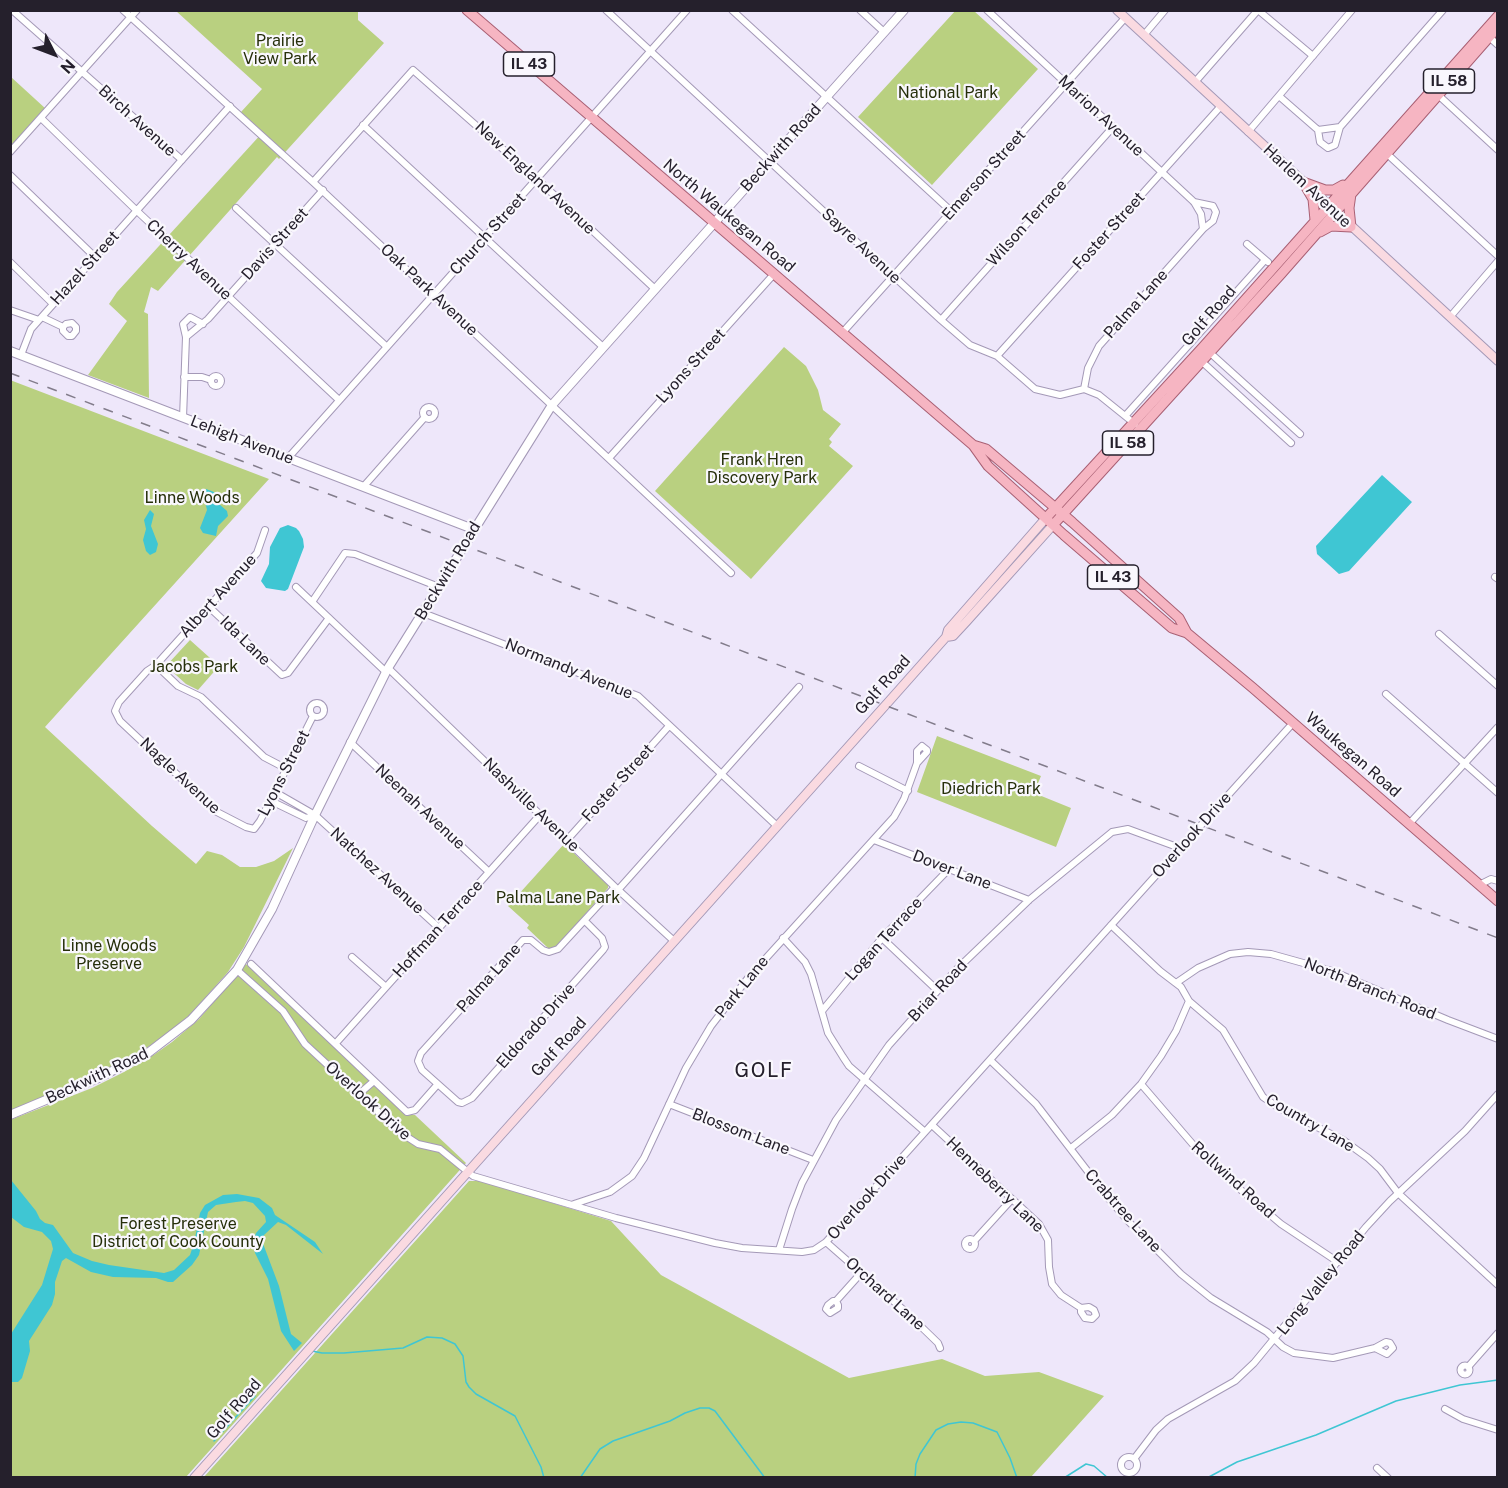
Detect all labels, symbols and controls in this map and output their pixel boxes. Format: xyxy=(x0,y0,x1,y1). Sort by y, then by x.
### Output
north arrow xyxy=(24,24,84,84)
park label: Prairie View Park xyxy=(243,31,317,69)
road number: IL 43 xyxy=(504,52,554,76)
text: N xyxy=(57,55,79,77)
road number: IL 58 xyxy=(1424,69,1474,93)
street label: Marion Avenue xyxy=(1054,71,1148,161)
street label: Birch Avenue xyxy=(94,81,180,161)
park label: National Park xyxy=(898,83,998,103)
street label: Beckwith Road xyxy=(737,100,825,196)
street label: New England Avenue xyxy=(471,117,599,239)
street label: Emerson Street xyxy=(938,126,1030,224)
street label: Harlem Avenue xyxy=(1259,140,1355,232)
street label: North Waukegan Road xyxy=(659,155,799,277)
street label: Wilson Terrace xyxy=(983,176,1071,270)
street label: Foster Street xyxy=(1069,188,1149,274)
street label: Church Street xyxy=(446,189,530,279)
street label: Davis Street xyxy=(238,204,312,284)
street label: Sayre Avenue xyxy=(817,204,905,288)
street label: Cherry Avenue xyxy=(142,216,236,304)
street label: Hazel Street xyxy=(47,227,123,309)
street label: Oak Park Avenue xyxy=(376,240,482,340)
street label: Palma Lane xyxy=(1100,266,1172,342)
street label: Golf Road xyxy=(1178,282,1240,350)
street label: Lyons Street xyxy=(652,325,730,407)
street label: Lehigh Avenue xyxy=(188,411,296,469)
road number: IL 58 xyxy=(1102,431,1154,455)
park label: Frank Hren Discovery Park xyxy=(707,450,817,488)
park label: Linne Woods xyxy=(145,488,239,508)
street label: Beckwith Road xyxy=(411,518,485,624)
street label: Albert Avenue xyxy=(175,550,261,642)
road number: IL 43 xyxy=(1088,565,1138,589)
street label: Ida Lane xyxy=(216,612,274,670)
street label: Normandy Avenue xyxy=(502,635,636,703)
street label: Golf Road xyxy=(851,651,915,719)
park label: Jacobs Park xyxy=(150,657,238,677)
street label: Waukegan Road xyxy=(1301,708,1405,802)
street label: Lyons Street xyxy=(254,727,314,819)
street label: Nagle Avenue xyxy=(136,734,224,818)
street label: Foster Street xyxy=(578,740,658,826)
street label: Nashville Avenue xyxy=(479,754,583,856)
street label: Neenah Avenue xyxy=(371,760,469,854)
park label: Diedrich Park xyxy=(941,779,1041,799)
street label: Overlook Drive xyxy=(1149,788,1235,882)
street label: Natchez Avenue xyxy=(326,824,428,918)
street label: Dover Lane xyxy=(910,846,994,894)
street label: Hoffman Terrace xyxy=(389,876,487,982)
park label: Palma Lane Park xyxy=(496,888,620,908)
street label: Logan Terrace xyxy=(841,893,927,985)
park label: Linne Woods Preserve xyxy=(62,936,156,974)
street label: Palma Lane xyxy=(453,940,525,1016)
street label: Park Lane xyxy=(711,952,773,1022)
street label: North Branch Road xyxy=(1301,954,1439,1024)
street label: Briar Road xyxy=(904,956,972,1026)
street label: Eldorado Drive xyxy=(493,979,579,1073)
street label: Golf Road xyxy=(527,1013,591,1081)
street label: Beckwith Road xyxy=(43,1044,151,1108)
street label: Overlook Drive xyxy=(321,1058,415,1144)
district label: GOLF xyxy=(735,1059,793,1083)
street label: Country Lane xyxy=(1262,1090,1358,1156)
street label: Blossom Lane xyxy=(689,1105,793,1159)
street label: Henneberry Lane xyxy=(942,1133,1048,1237)
street label: Rollwind Road xyxy=(1187,1137,1279,1223)
street label: Overlook Drive xyxy=(824,1150,910,1244)
street label: Crabtree Lane xyxy=(1081,1165,1165,1257)
park label: Forest Preserve District of Cook County xyxy=(92,1214,264,1252)
street label: Long Valley Road xyxy=(1273,1227,1369,1339)
street label: Orchard Lane xyxy=(841,1253,929,1335)
street label: Golf Road xyxy=(203,1375,265,1443)

